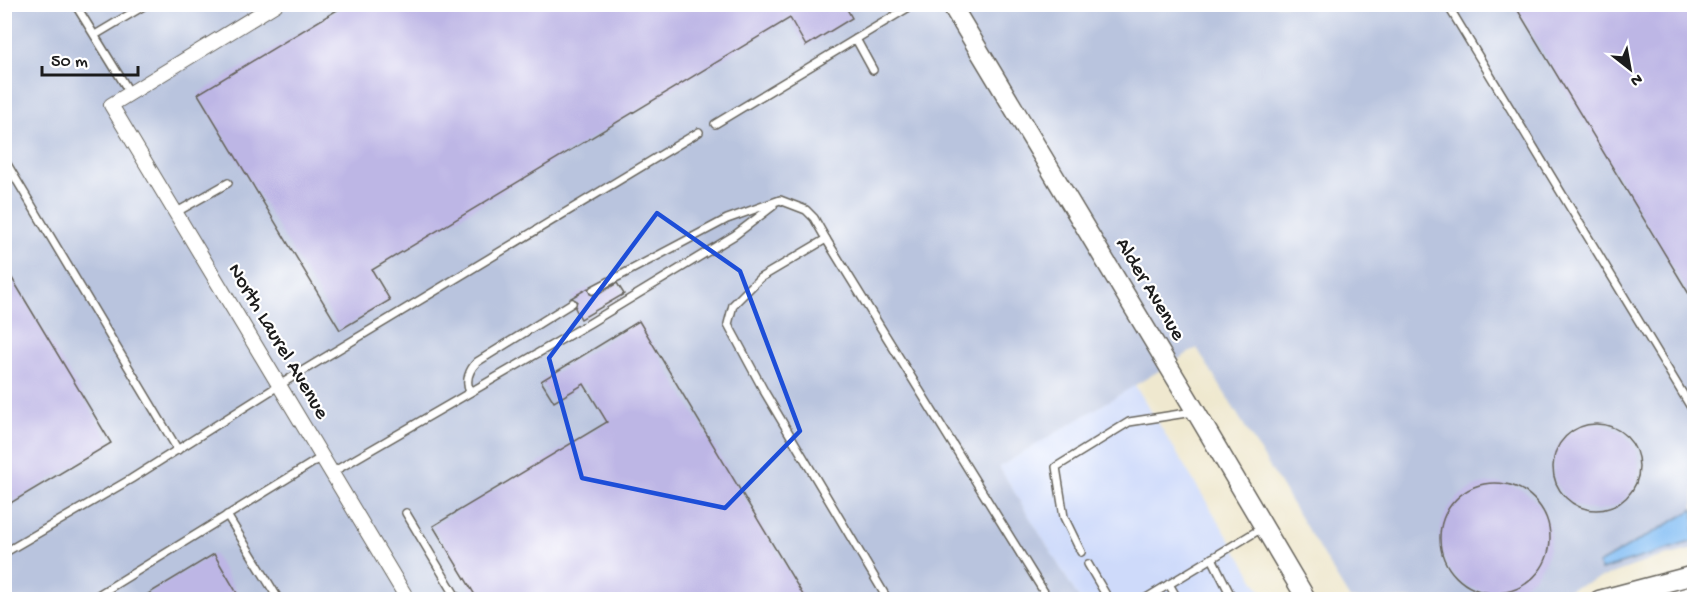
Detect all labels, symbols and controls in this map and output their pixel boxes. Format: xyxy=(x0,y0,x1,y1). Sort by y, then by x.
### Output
scale bar xyxy=(42,39,138,77)
north arrow xyxy=(1600,39,1660,99)
text: 50 m xyxy=(51,52,88,73)
text: N xyxy=(1626,68,1645,90)
street label: Alder Avenue xyxy=(1108,234,1190,347)
street label: North Laurel Avenue xyxy=(221,260,334,425)

